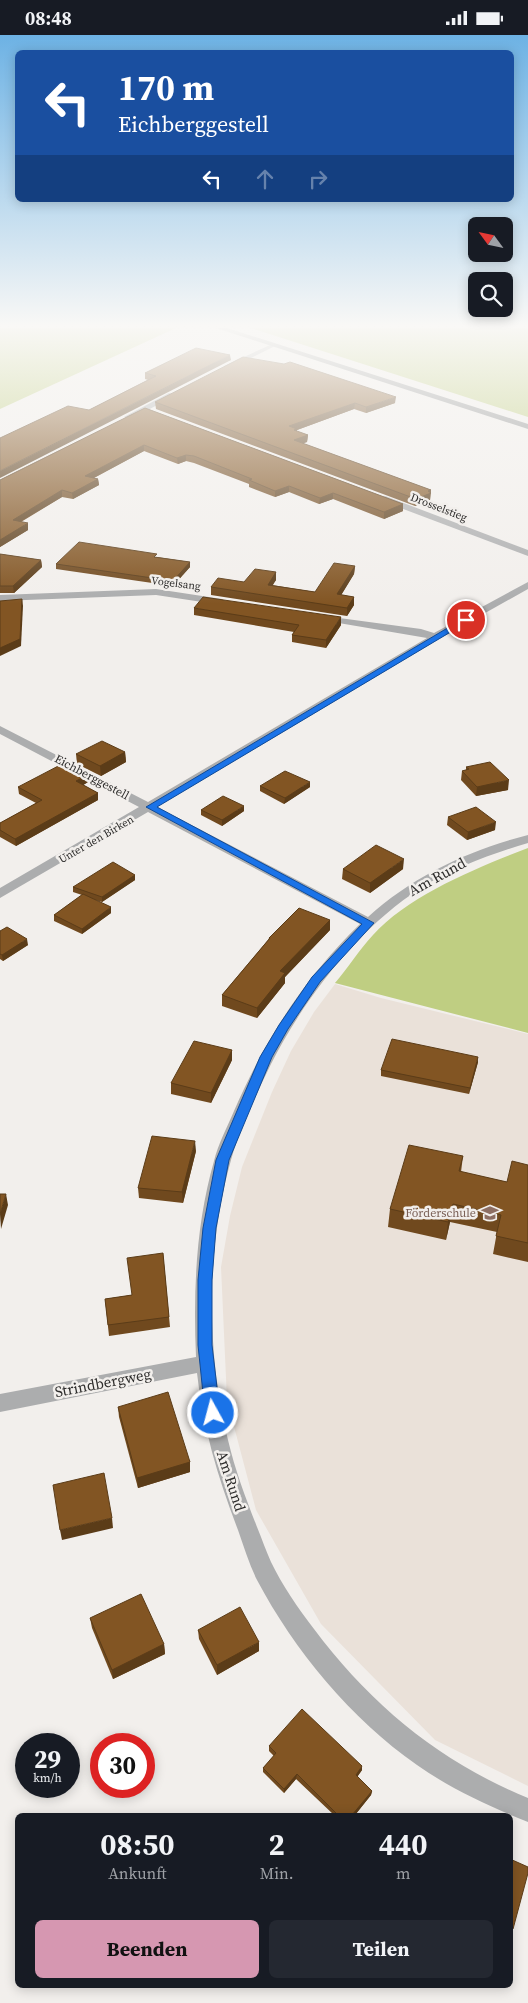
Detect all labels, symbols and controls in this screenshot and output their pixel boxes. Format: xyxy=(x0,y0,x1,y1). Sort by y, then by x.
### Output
text: 08:48 xyxy=(25,5,72,31)
text: 170 m xyxy=(118,64,214,112)
icon: left xyxy=(35,70,100,135)
text: Eichberggestell xyxy=(118,109,269,139)
icon: left xyxy=(198,165,226,193)
icon: ahead xyxy=(251,165,279,193)
icon: right xyxy=(304,165,332,193)
north arrow xyxy=(468,217,512,263)
map controls xyxy=(468,217,513,317)
button: search xyxy=(468,272,513,317)
street label: Drosselstieg xyxy=(408,490,470,525)
street label: Vogelsang xyxy=(150,573,202,594)
pin xyxy=(445,599,487,641)
icon: arrive xyxy=(452,606,480,634)
street label: Eichberggestell xyxy=(52,751,132,804)
street label: Unter den Birken xyxy=(56,812,137,867)
street label: Am Rund xyxy=(404,852,470,901)
school or university icon: Förderschule xyxy=(480,1203,500,1223)
place label: Förderschule xyxy=(405,1205,476,1221)
street label: Strindbergweg xyxy=(53,1363,153,1402)
position arrow xyxy=(186,1386,238,1438)
street label: Am Rund xyxy=(212,1448,251,1514)
speed limit sign: 30 xyxy=(90,1733,155,1798)
text: 29 xyxy=(34,1742,61,1776)
text: km/h xyxy=(33,1770,62,1786)
text: 08:50 xyxy=(100,1824,174,1865)
text: 2 xyxy=(268,1824,285,1865)
text: 440 xyxy=(379,1824,428,1865)
text: Ankunft xyxy=(108,1862,167,1884)
text: Min. xyxy=(260,1862,293,1884)
text: m xyxy=(396,1862,410,1884)
button: Beenden xyxy=(35,1920,259,1978)
button: Teilen xyxy=(269,1920,493,1978)

